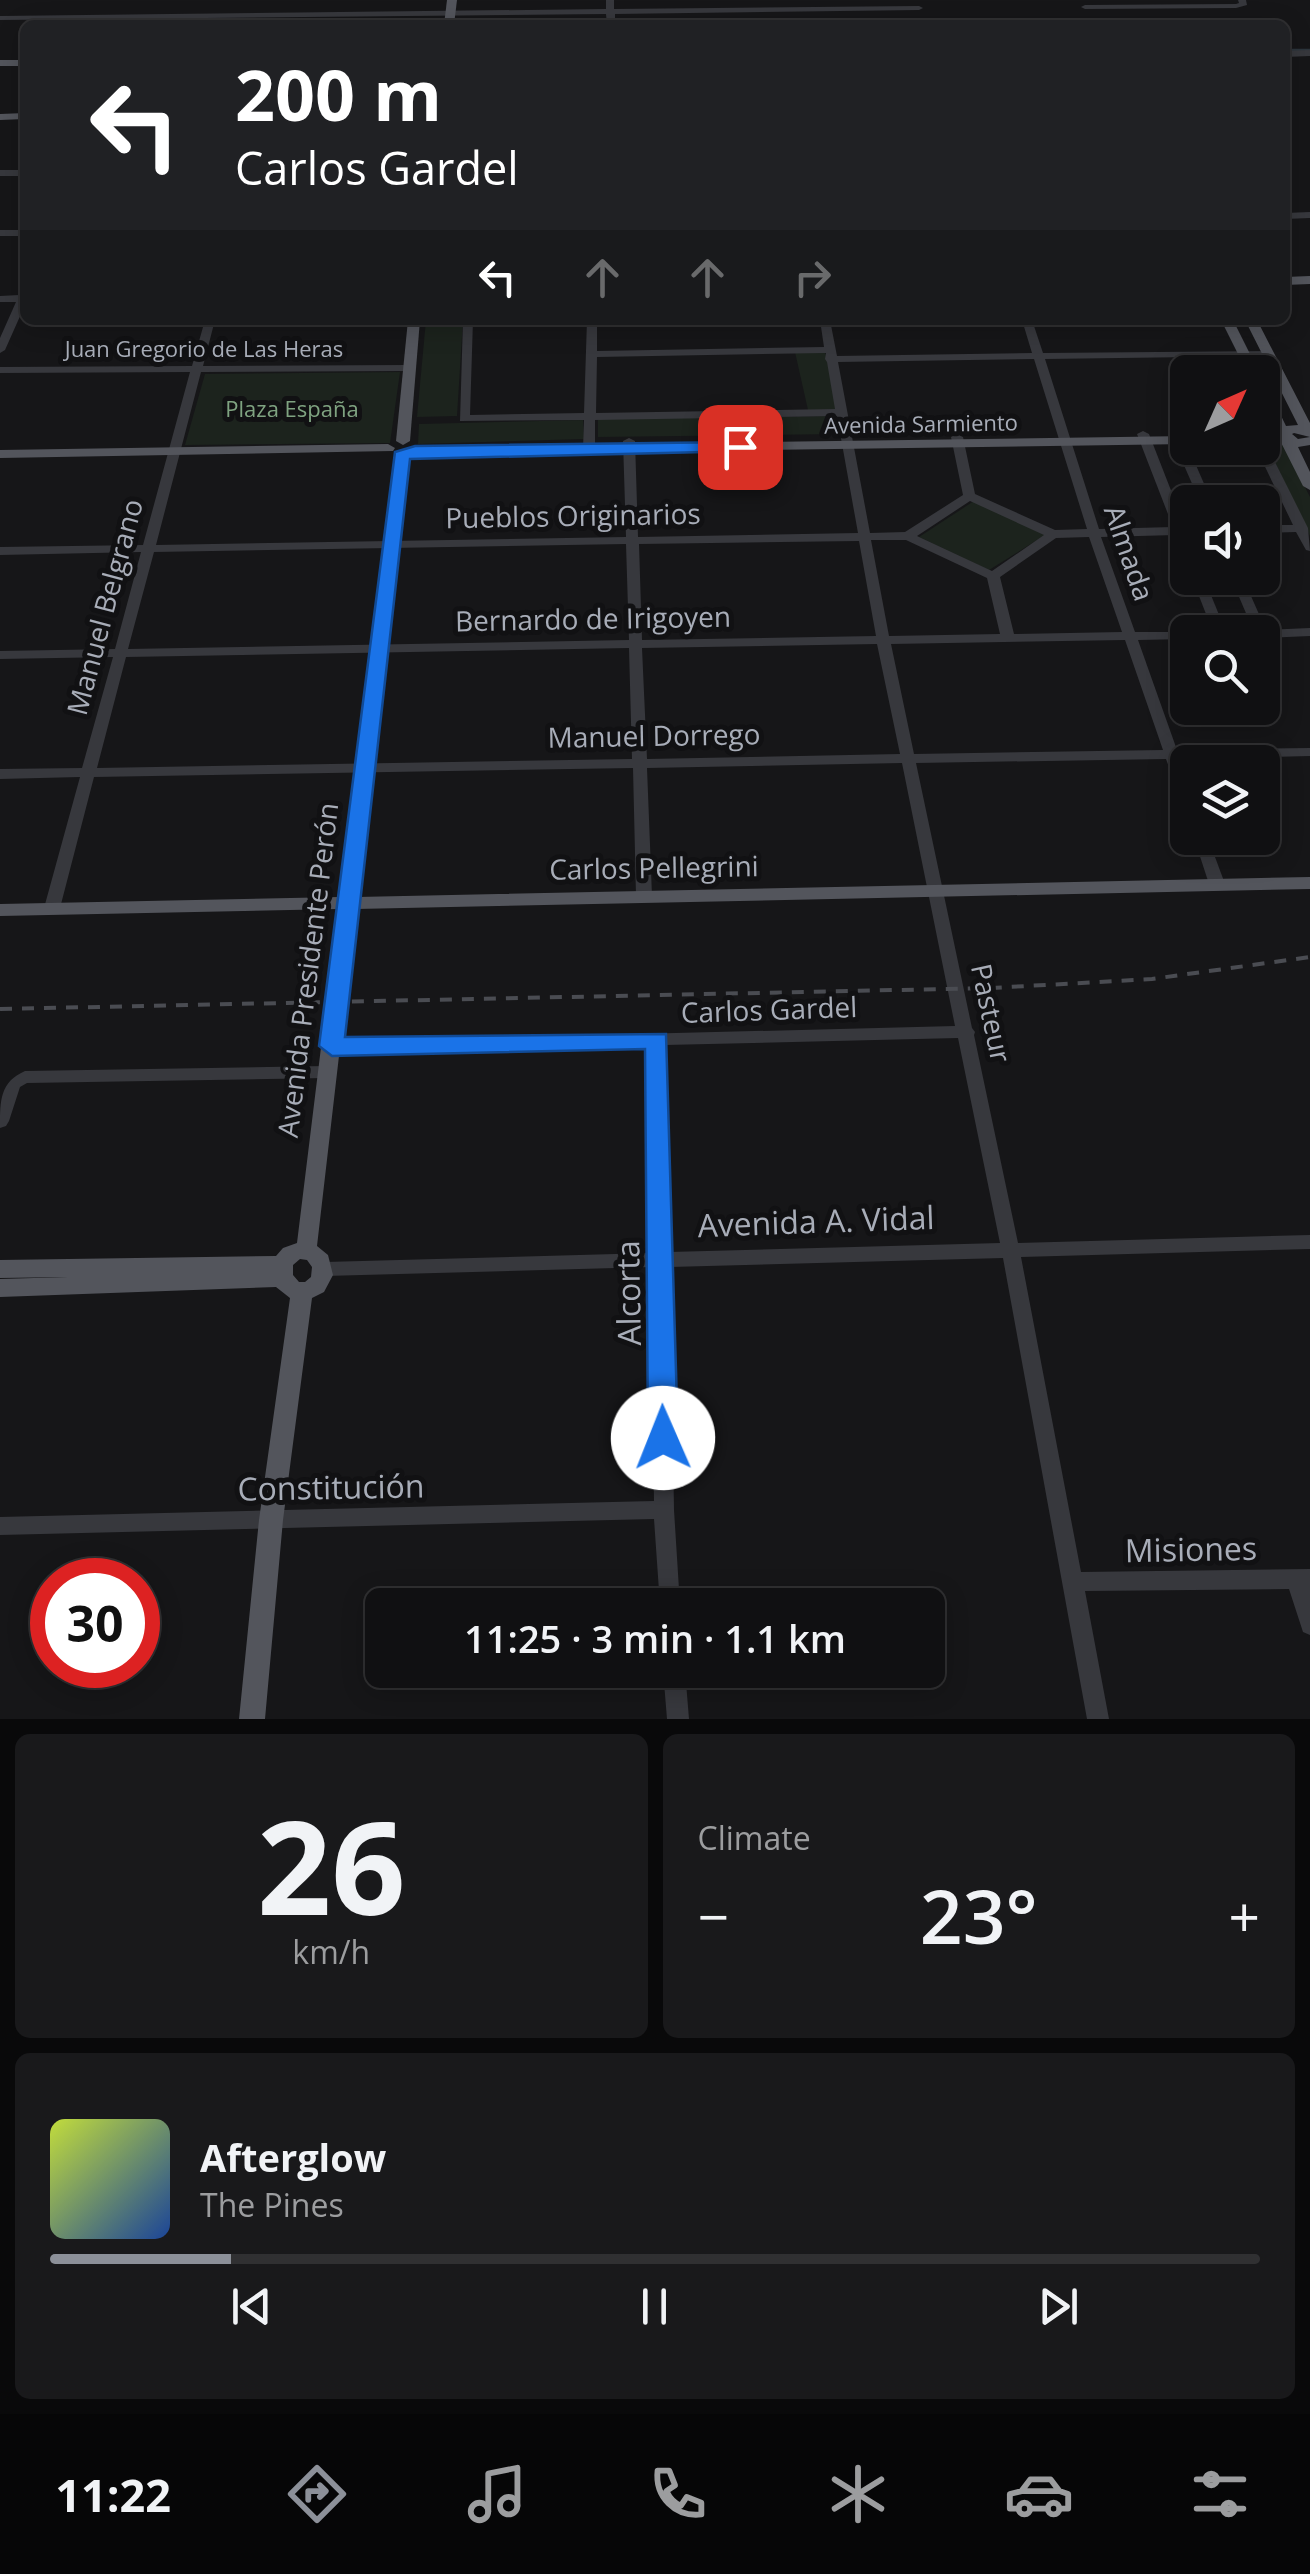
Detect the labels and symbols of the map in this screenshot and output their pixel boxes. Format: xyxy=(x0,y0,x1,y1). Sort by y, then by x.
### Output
street label: Juan Gregorio de Las Heras xyxy=(63,333,343,363)
north arrow xyxy=(1170,355,1280,465)
park label: Plaza España xyxy=(225,393,359,423)
pin xyxy=(698,405,783,490)
street label: Avenida Sarmiento xyxy=(824,406,1018,440)
street label: Manuel Belgrano xyxy=(57,494,151,719)
street label: Pueblos Originarios xyxy=(445,494,701,536)
street label: Almada xyxy=(1096,500,1164,606)
street label: Bernardo de Irigoyen xyxy=(455,597,731,639)
street label: Manuel Dorrego xyxy=(547,714,761,756)
street label: Avenida Presidente Perón xyxy=(268,800,346,1139)
street label: Carlos Pellegrini xyxy=(549,846,759,888)
street label: Pasteur xyxy=(963,960,1021,1066)
street label: Carlos Gardel xyxy=(680,987,858,1031)
street label: Avenida A. Vidal xyxy=(697,1195,935,1246)
street label: Alcorta xyxy=(605,1240,650,1346)
position arrow xyxy=(611,1386,715,1490)
street label: Constitución xyxy=(237,1463,425,1510)
street label: Misiones xyxy=(1124,1526,1257,1571)
speed limit sign: 30 xyxy=(30,1558,160,1688)

